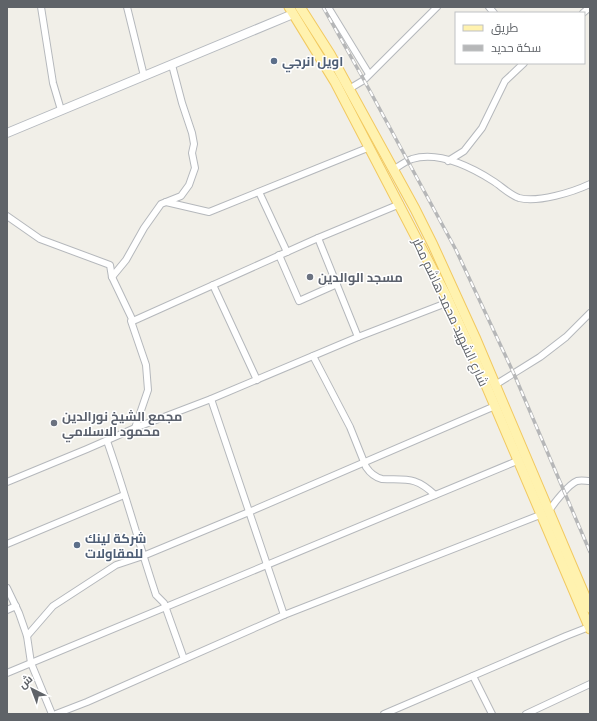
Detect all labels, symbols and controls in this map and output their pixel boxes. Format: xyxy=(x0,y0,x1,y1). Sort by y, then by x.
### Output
legend xyxy=(455,12,585,64)
text: طريق xyxy=(491,20,519,35)
text: سكة حديد xyxy=(491,40,541,55)
place label: اويل انرجي xyxy=(282,53,343,73)
marker: اويل انرجي xyxy=(269,56,279,66)
street label: شارع الشهيد محمد هاشم مطر xyxy=(407,234,492,390)
place label: مسجد الوالدين xyxy=(318,269,403,286)
marker: مسجد الوالدين xyxy=(305,272,315,282)
place label: مجمع الشيخ نورالدين محمود الاسلامي xyxy=(62,408,182,443)
marker: مجمع الشيخ نورالدين محمود الاسلامي xyxy=(49,418,59,428)
place label: شركة لينك للمقاولات xyxy=(85,530,146,562)
marker: شركة لينك للمقاولات xyxy=(72,540,82,550)
north arrow xyxy=(12,669,52,709)
text: ش xyxy=(15,672,35,691)

